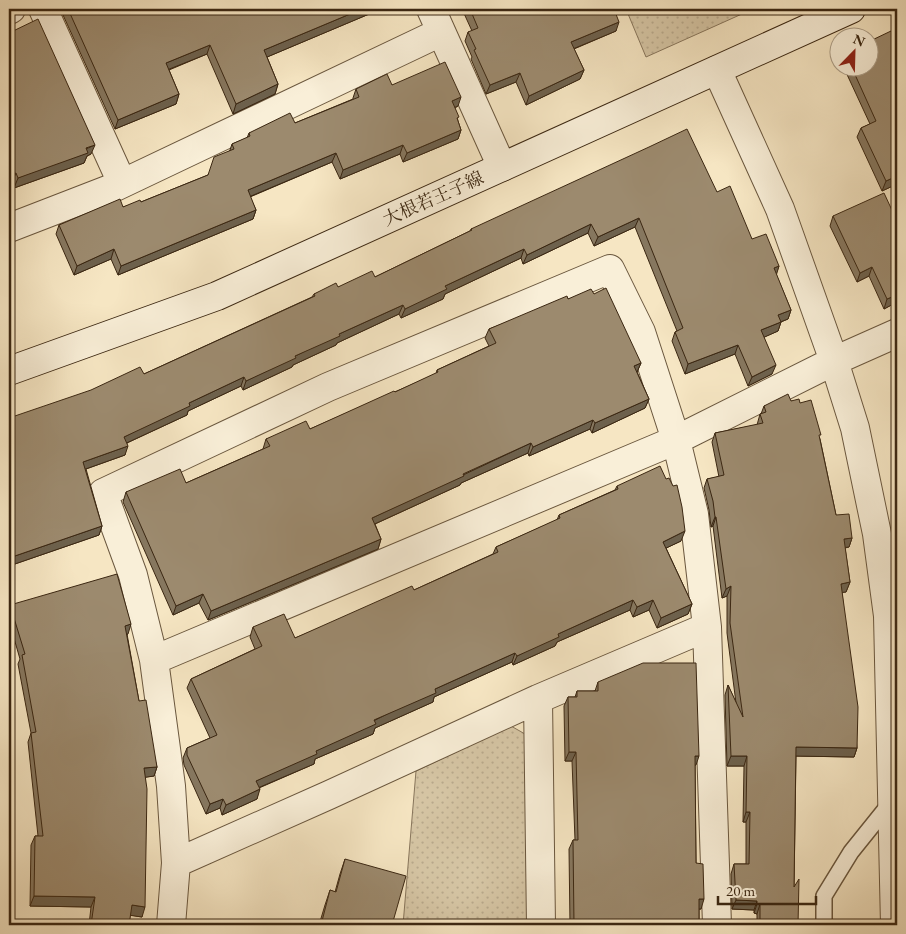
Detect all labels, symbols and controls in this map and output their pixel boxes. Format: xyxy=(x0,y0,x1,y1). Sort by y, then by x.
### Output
north arrow xyxy=(828,28,878,78)
text: N xyxy=(850,30,868,51)
street label: 大根若王子線 xyxy=(379,166,487,230)
scale bar xyxy=(718,874,816,906)
text: 20 m xyxy=(726,881,755,900)

